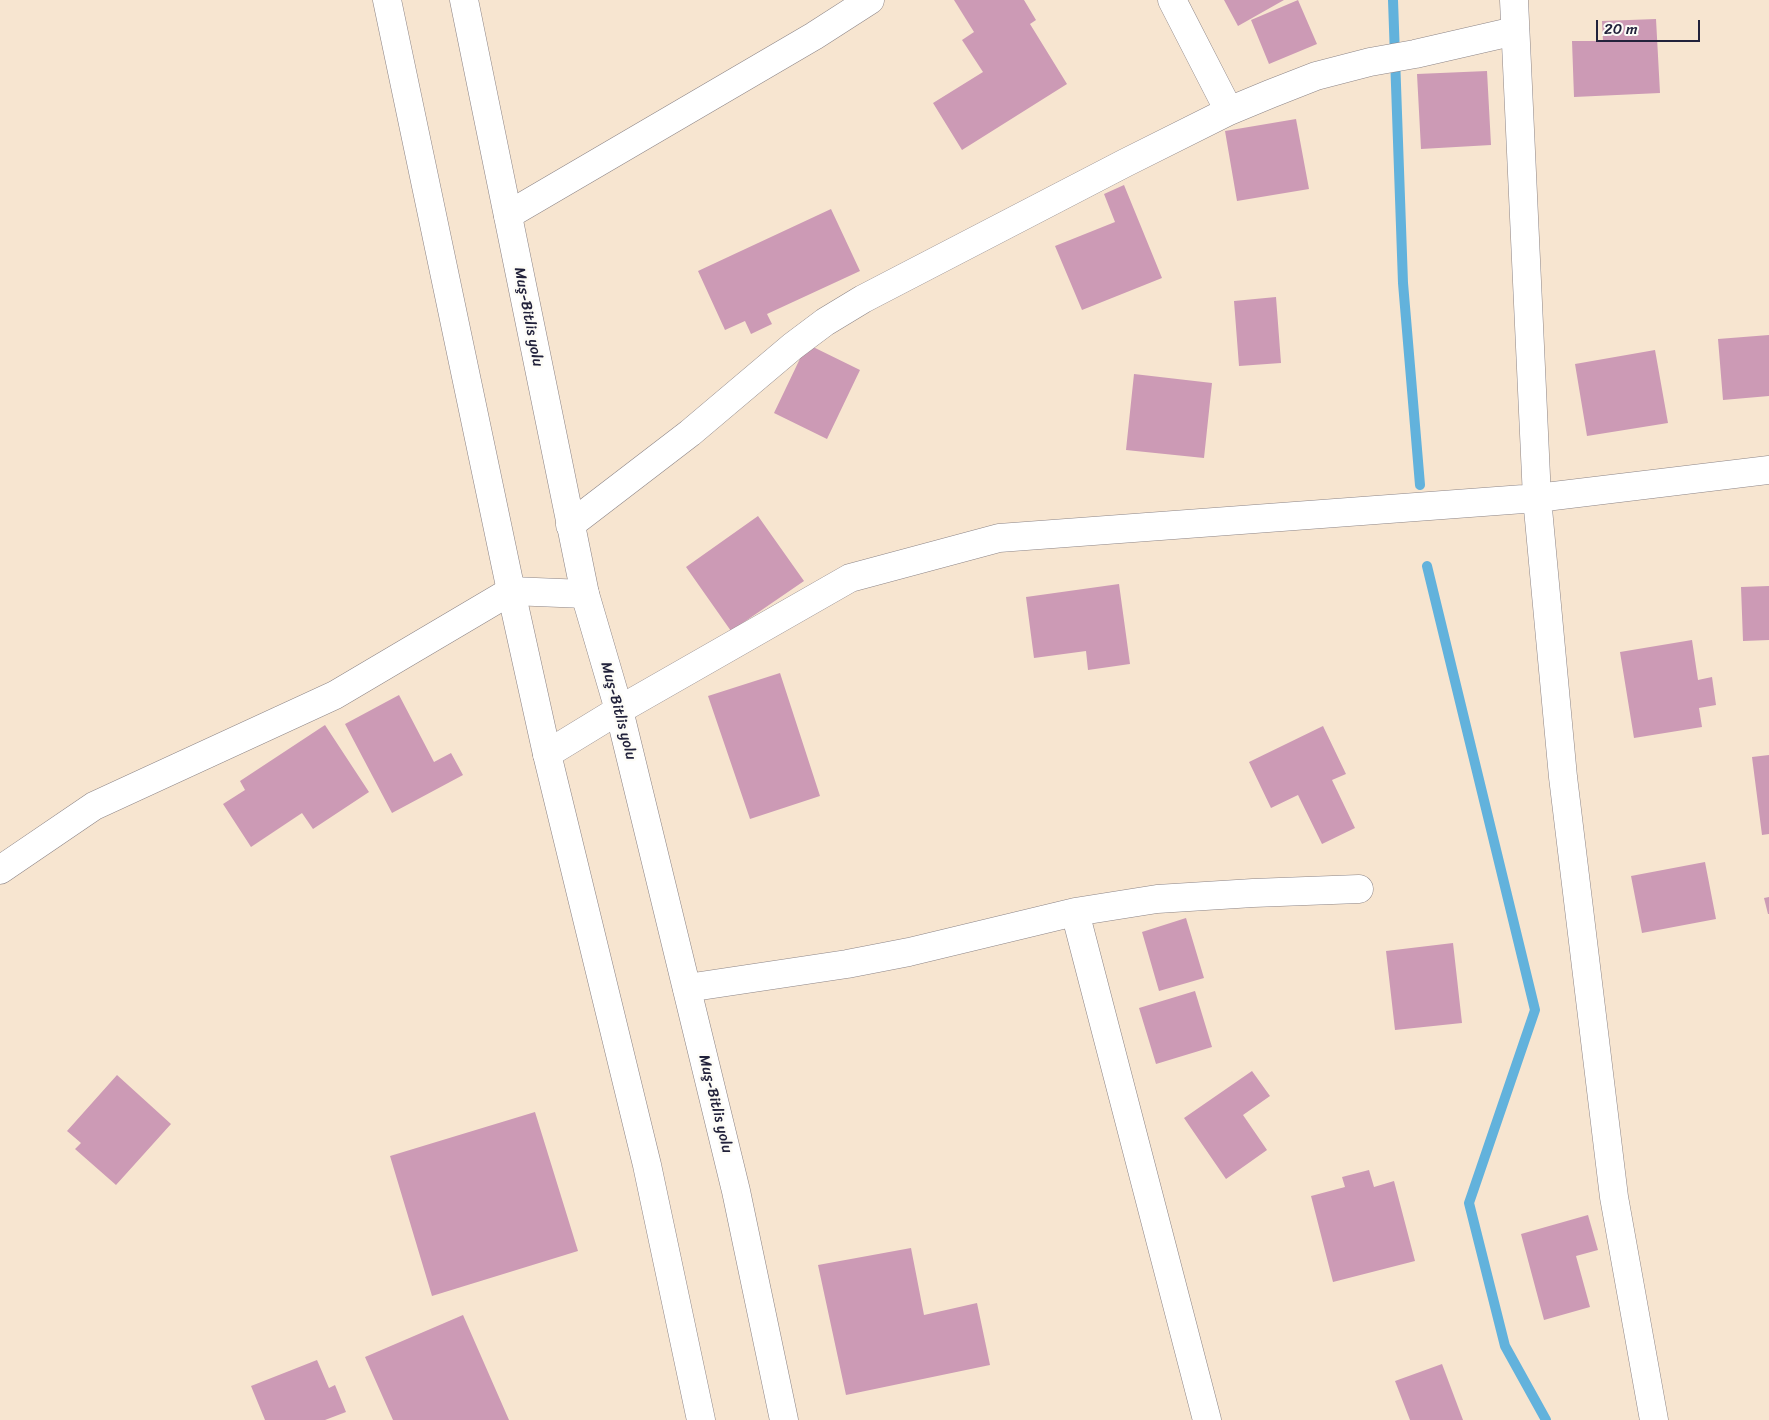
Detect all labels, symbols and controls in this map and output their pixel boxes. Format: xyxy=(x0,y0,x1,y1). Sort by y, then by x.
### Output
scale bar xyxy=(1599,10,1703,42)
text: 20 m xyxy=(1604,16,1638,42)
street label: Muş-Bitlis yolu xyxy=(510,266,546,368)
street label: Muş-Bitlis yolu xyxy=(596,660,640,762)
street label: Muş-Bitlis yolu xyxy=(694,1053,736,1155)

